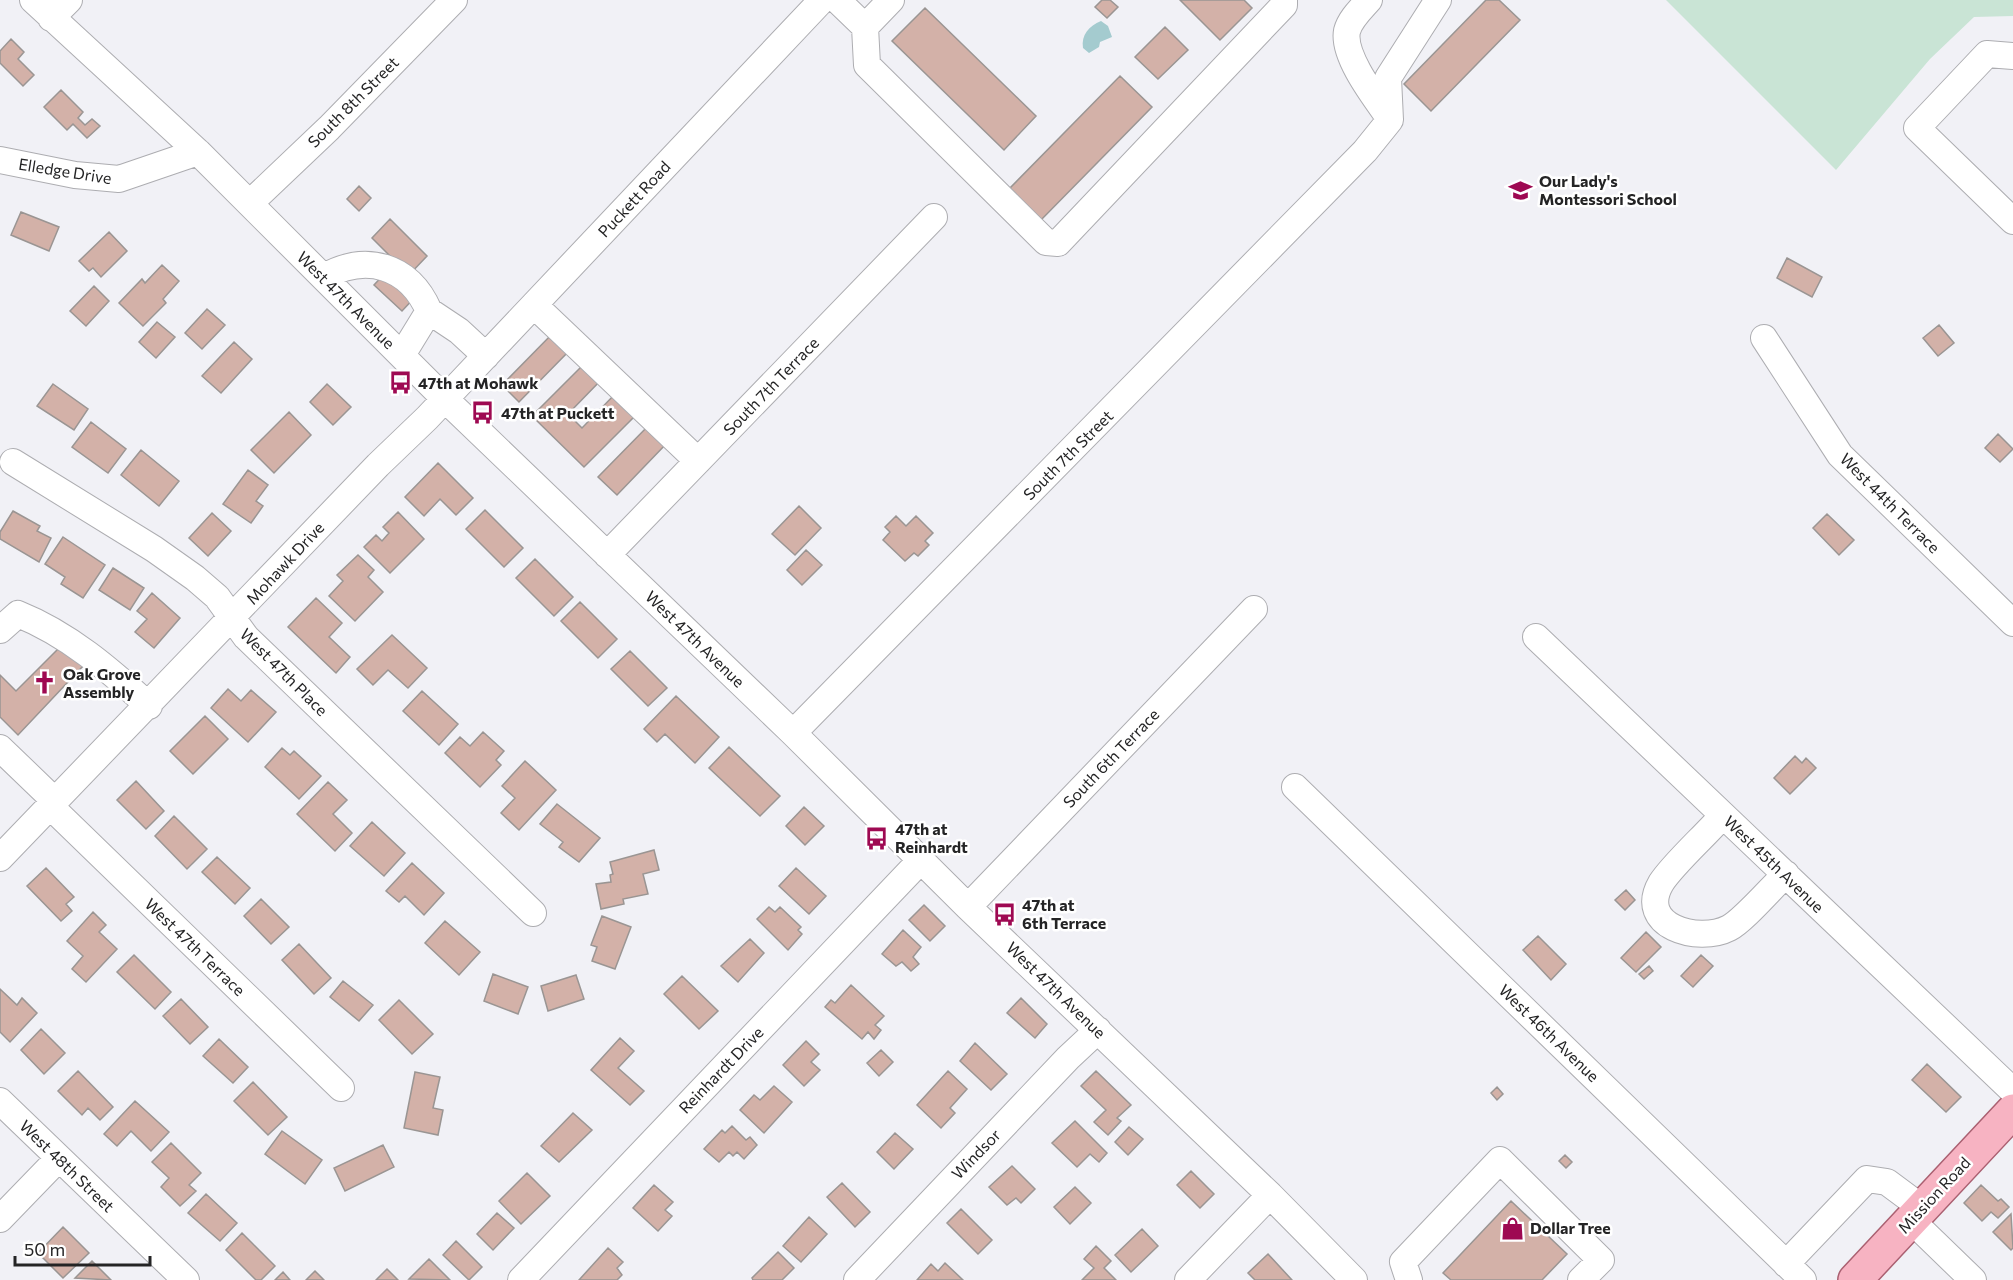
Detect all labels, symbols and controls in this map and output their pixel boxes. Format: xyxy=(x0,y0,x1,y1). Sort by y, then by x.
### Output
street label: South 8th Street xyxy=(303,52,402,151)
street label: Elledge Drive xyxy=(17,154,113,187)
street label: Puckett Road xyxy=(594,157,674,241)
place label: Our Lady's Montessori School xyxy=(1539,171,1677,208)
school or university icon: Our Lady's Montessori School xyxy=(1508,177,1534,203)
street label: West 47th Avenue xyxy=(294,247,399,352)
street label: South 7th Terrace xyxy=(719,333,822,439)
bus stop icon: 47th at Mohawk xyxy=(387,370,413,396)
place label: 47th at Mohawk xyxy=(418,373,539,392)
bus stop icon: 47th at Puckett xyxy=(470,400,496,426)
place label: 47th at Puckett xyxy=(501,403,615,422)
street label: South 7th Street xyxy=(1019,405,1117,503)
street label: West 44th Terrace xyxy=(1837,449,1944,556)
street label: Mohawk Drive xyxy=(242,518,328,608)
street label: West 47th Avenue xyxy=(642,587,749,691)
street label: West 47th Place xyxy=(237,624,332,719)
place label: Oak Grove Assembly xyxy=(63,664,141,701)
church icon: Oak Grove Assembly xyxy=(32,670,58,696)
street label: South 6th Terrace xyxy=(1059,704,1163,811)
street label: West 45th Avenue xyxy=(1720,811,1828,916)
place label: 47th at Reinhardt xyxy=(895,819,968,856)
bus stop icon: 47th at Reinhardt xyxy=(864,825,890,851)
street label: West 47th Terrace xyxy=(141,894,249,999)
place label: 47th at 6th Terrace xyxy=(1022,895,1106,932)
bus stop icon: 47th at 6th Terrace xyxy=(991,901,1017,927)
street label: West 47th Avenue xyxy=(1003,938,1110,1042)
street label: West 46th Avenue xyxy=(1495,980,1603,1085)
street label: Reinhardt Drive xyxy=(675,1022,767,1117)
street label: West 48th Street xyxy=(16,1116,119,1216)
street label: Windsor xyxy=(947,1124,1004,1183)
street label: Mission Road xyxy=(1894,1153,1974,1237)
shop icon: Dollar Tree xyxy=(1499,1215,1525,1241)
place label: Dollar Tree xyxy=(1530,1218,1611,1237)
scale bar xyxy=(15,1229,150,1267)
text: 50 m xyxy=(24,1238,65,1260)

